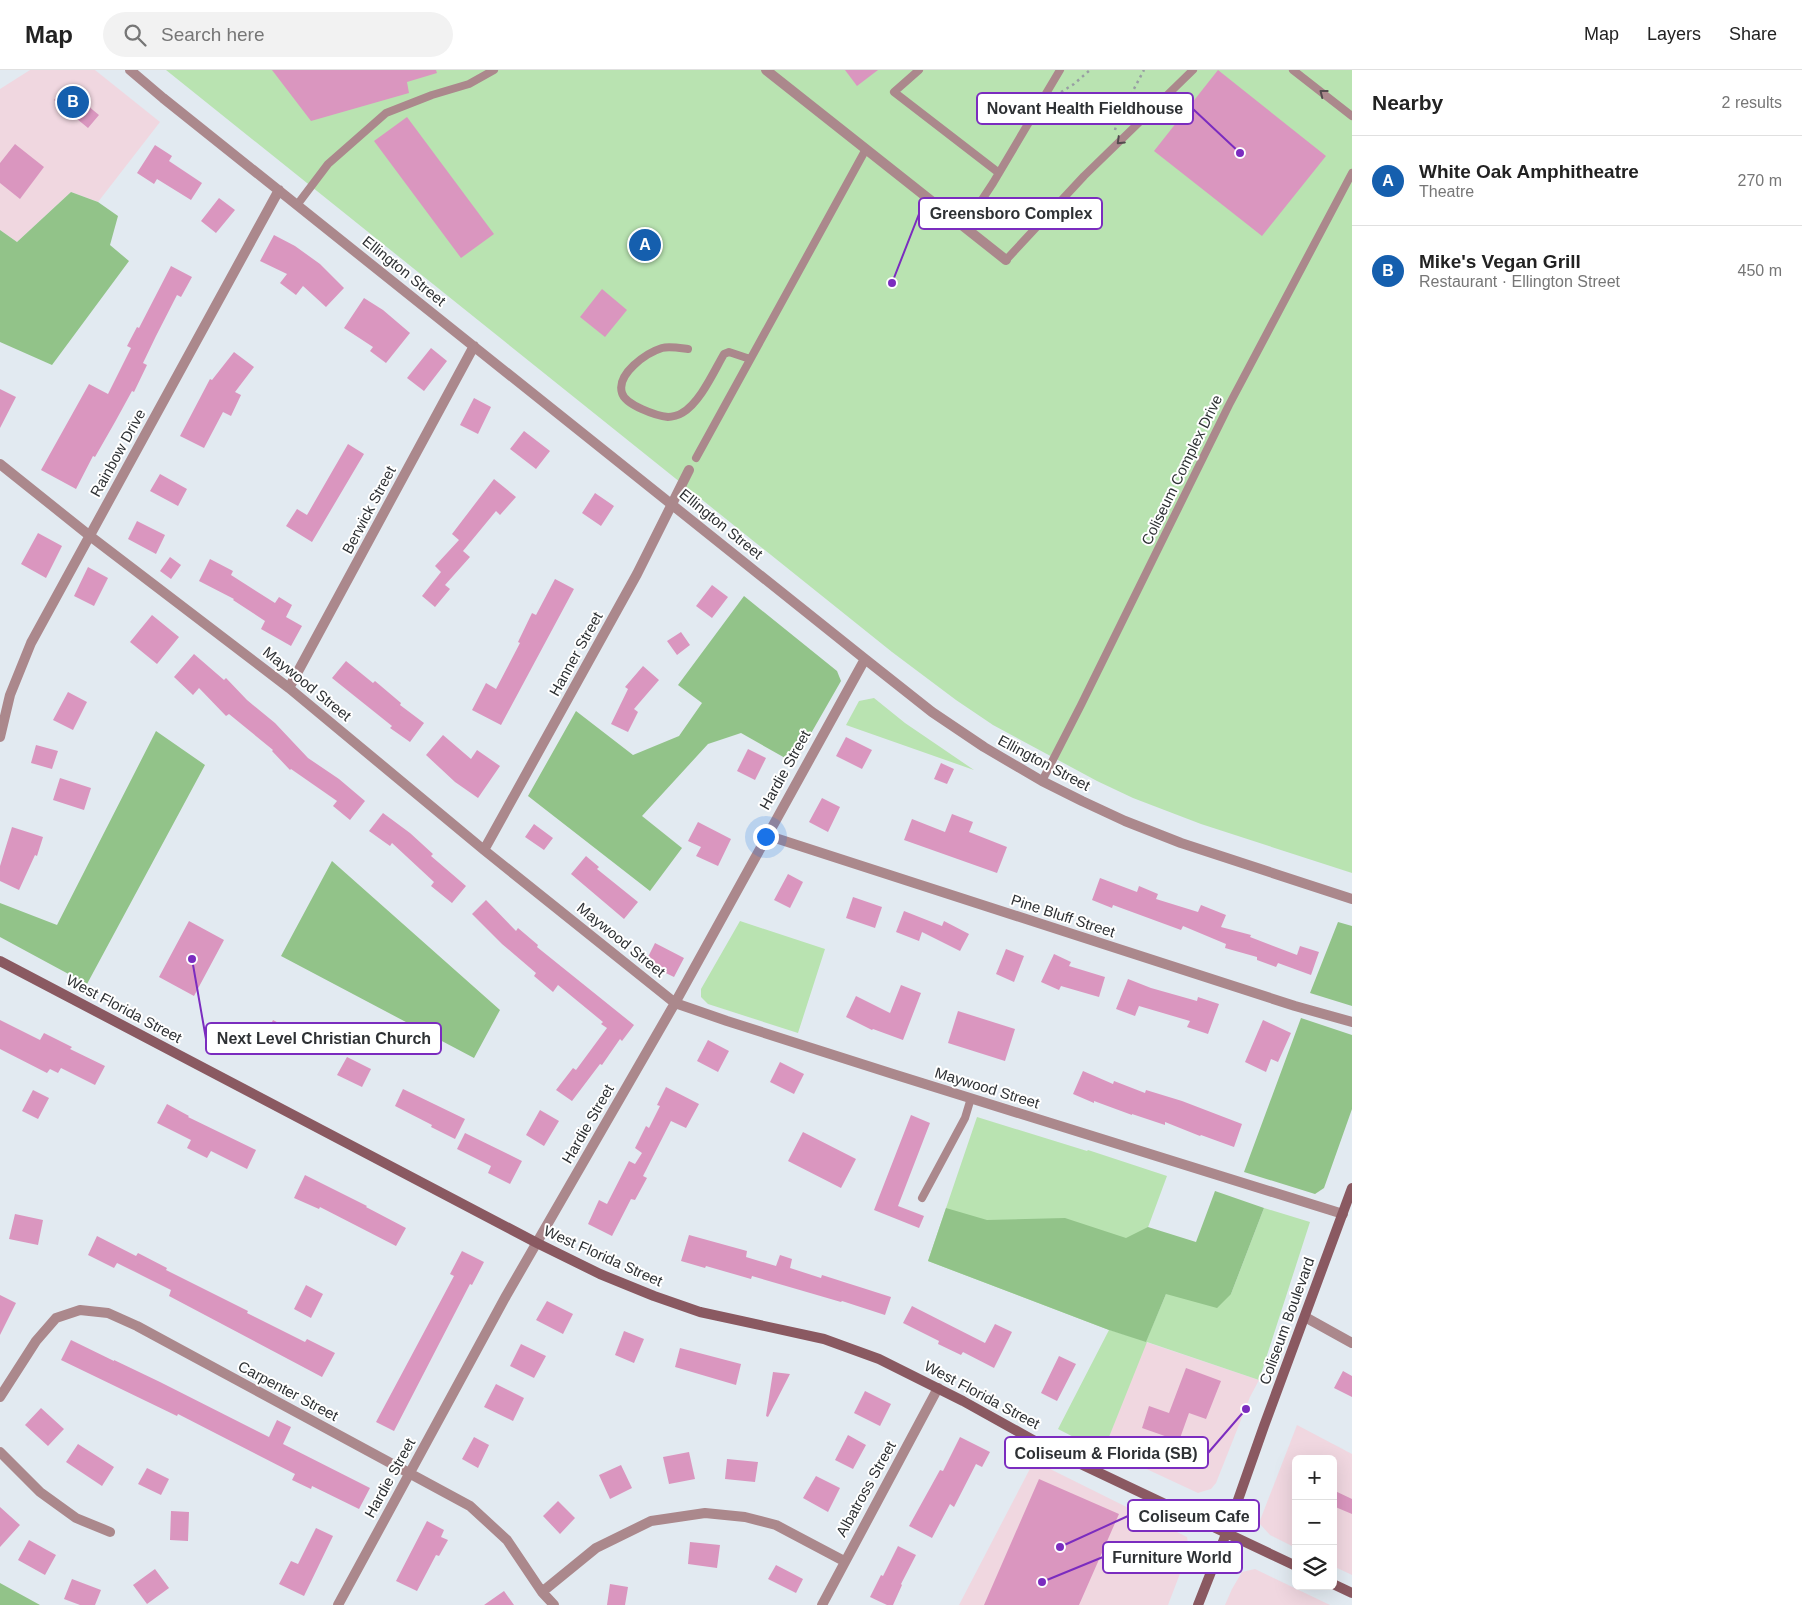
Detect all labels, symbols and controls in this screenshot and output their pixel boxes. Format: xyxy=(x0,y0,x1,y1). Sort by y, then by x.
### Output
search box xyxy=(103,12,453,57)
text: Map xyxy=(25,21,73,48)
icon: search xyxy=(121,21,149,49)
text: Search here xyxy=(161,24,265,45)
text: Map xyxy=(1584,24,1619,44)
text: Layers xyxy=(1647,24,1701,44)
text: Share xyxy=(1729,24,1777,44)
pin: B xyxy=(57,83,89,121)
one-way arrow xyxy=(1320,90,1329,98)
text: Nearby xyxy=(1372,91,1443,114)
callout: Novant Health Fieldhouse xyxy=(977,93,1193,124)
text: 2 results xyxy=(1722,94,1782,111)
text: Novant Health Fieldhouse xyxy=(987,100,1183,117)
one-way arrow xyxy=(1117,135,1126,144)
text: White Oak Amphitheatre xyxy=(1419,161,1639,182)
text: A xyxy=(1382,172,1394,189)
text: 270 m xyxy=(1738,172,1782,189)
text: Theatre xyxy=(1419,183,1474,200)
callout: Greensboro Complex xyxy=(919,198,1102,229)
text: Greensboro Complex xyxy=(930,205,1092,222)
pin: A xyxy=(629,226,661,264)
street label: Ellington Street xyxy=(359,232,450,310)
text: Mike's Vegan Grill xyxy=(1419,251,1581,272)
text: B xyxy=(1382,262,1394,279)
text: 450 m xyxy=(1738,262,1782,279)
text: Restaurant · Ellington Street xyxy=(1419,273,1620,290)
street label: Coliseum Complex Drive xyxy=(1138,392,1225,548)
street label: Rainbow Drive xyxy=(86,406,149,500)
street label: Berwick Street xyxy=(338,462,399,556)
street label: Ellington Street xyxy=(676,485,767,563)
street label: Hanner Street xyxy=(545,608,606,699)
street label: Maywood Street xyxy=(260,643,355,725)
street label: Hardie Street xyxy=(756,726,814,813)
street label: Ellington Street xyxy=(995,731,1094,794)
your location xyxy=(753,824,779,850)
street label: Pine Bluff Street xyxy=(1009,891,1118,941)
street label: Maywood Street xyxy=(574,899,669,981)
street label: West Florida Street xyxy=(64,971,186,1047)
callout: Next Level Christian Church xyxy=(206,1023,441,1054)
text: Next Level Christian Church xyxy=(217,1030,431,1047)
street label: Maywood Street xyxy=(933,1064,1042,1112)
street label: Hardie Street xyxy=(558,1081,617,1166)
street label: West Florida Street xyxy=(541,1222,666,1290)
street label: Coliseum Boulevard xyxy=(1256,1255,1317,1387)
street label: Carpenter Street xyxy=(235,1357,342,1424)
street label: West Florida Street xyxy=(922,1357,1044,1433)
street label: Hardie Street xyxy=(361,1434,419,1521)
street label: Albatross Street xyxy=(832,1437,899,1540)
callout: Coliseum & Florida (SB) xyxy=(1005,1437,1208,1468)
text: Coliseum & Florida (SB) xyxy=(1014,1445,1198,1462)
map controls xyxy=(1292,1455,1337,1590)
button: + xyxy=(1292,1455,1337,1500)
callout: Coliseum Cafe xyxy=(1128,1500,1259,1531)
button: − xyxy=(1292,1500,1337,1545)
text: Coliseum Cafe xyxy=(1138,1508,1250,1525)
callout: Furniture World xyxy=(1103,1542,1242,1573)
button: layers xyxy=(1292,1545,1337,1590)
text: Furniture World xyxy=(1112,1549,1232,1566)

